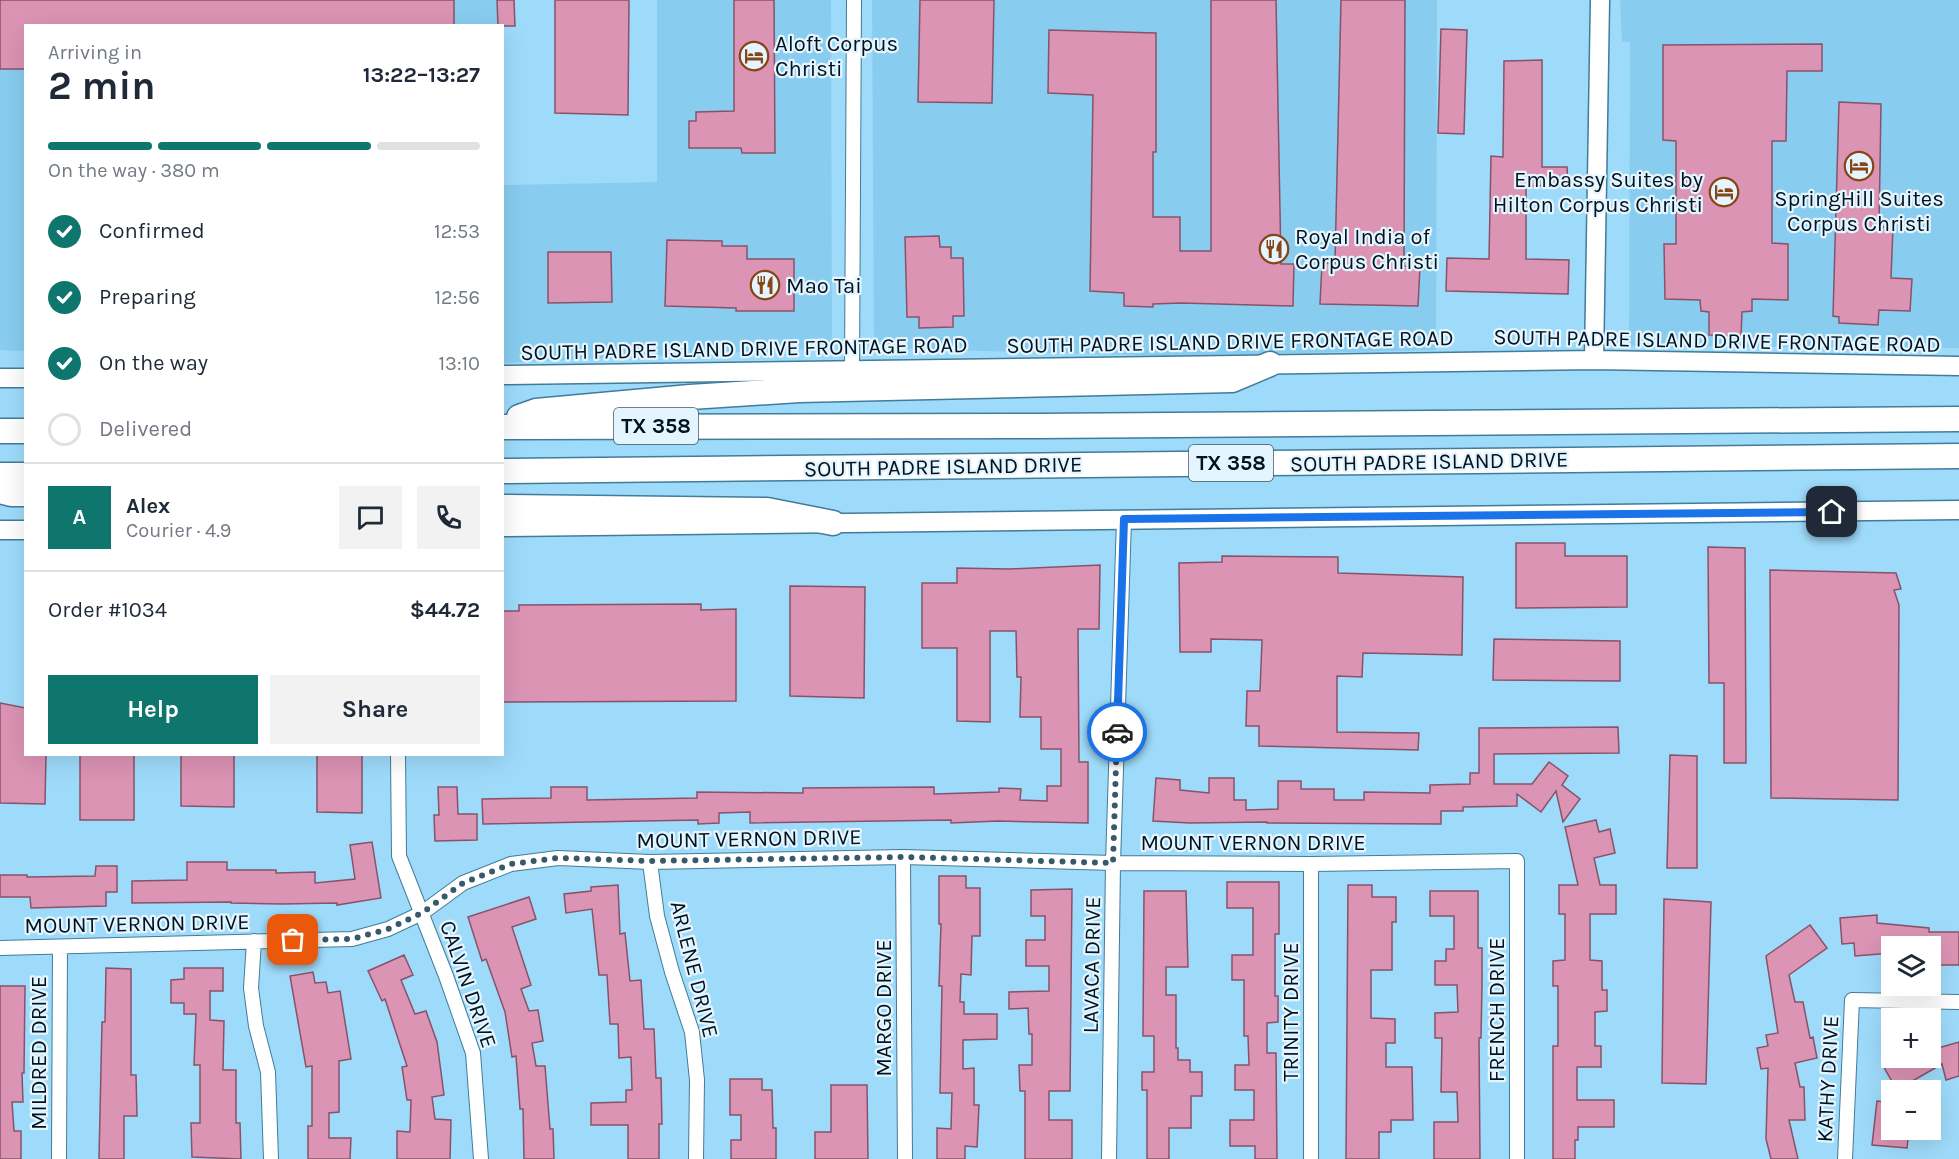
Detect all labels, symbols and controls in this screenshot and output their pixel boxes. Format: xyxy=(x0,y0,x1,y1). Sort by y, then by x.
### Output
place label: Aloft Corpus Christi xyxy=(775,31,898,82)
hotel icon: Aloft Corpus Christi xyxy=(738,40,770,72)
text: Arriving in xyxy=(48,41,142,64)
text: 13:22–13:27 xyxy=(363,62,480,88)
text: 2 min xyxy=(48,63,156,109)
hotel icon: SpringHill Suites Corpus Christi xyxy=(1843,150,1875,182)
text: On the way · 380 m xyxy=(48,159,220,182)
place label: Embassy Suites by Hilton Corpus Christi xyxy=(1493,167,1703,218)
hotel icon: Embassy Suites by Hilton Corpus Christi xyxy=(1708,176,1740,208)
place label: SpringHill Suites Corpus Christi xyxy=(1774,186,1944,237)
icon: check xyxy=(48,215,81,248)
text: Confirmed xyxy=(99,218,205,244)
text: 12:53 xyxy=(434,220,480,243)
place label: Royal India of Corpus Christi xyxy=(1295,224,1439,275)
restaurant icon: Royal India of Corpus Christi xyxy=(1258,233,1290,265)
restaurant icon: Mao Tai xyxy=(749,269,781,301)
place label: Mao Tai xyxy=(786,273,862,299)
icon: check xyxy=(48,281,81,314)
text: Preparing xyxy=(99,284,196,310)
text: 12:56 xyxy=(434,286,480,309)
street label: SOUTH PADRE ISLAND DRIVE FRONTAGE ROAD xyxy=(1493,324,1941,358)
street label: SOUTH PADRE ISLAND DRIVE FRONTAGE ROAD xyxy=(1006,325,1454,359)
street label: SOUTH PADRE ISLAND DRIVE FRONTAGE ROAD xyxy=(520,332,968,366)
icon: check xyxy=(48,347,81,380)
text: On the way xyxy=(99,350,208,376)
text: 13:10 xyxy=(438,352,480,375)
road number: TX 358 xyxy=(614,408,698,444)
text: Delivered xyxy=(99,416,192,442)
road number: TX 358 xyxy=(1189,445,1273,481)
street label: SOUTH PADRE ISLAND DRIVE xyxy=(1290,447,1568,477)
street label: SOUTH PADRE ISLAND DRIVE xyxy=(804,452,1082,482)
button: chat xyxy=(339,486,402,549)
button: phone xyxy=(417,486,480,549)
pin xyxy=(1806,486,1857,537)
text: Alex xyxy=(126,493,170,519)
icon: home xyxy=(1815,495,1848,528)
text: A xyxy=(73,504,86,530)
text: Courier · 4.9 xyxy=(126,519,231,542)
text: Order #1034 xyxy=(48,597,167,623)
text: $44.72 xyxy=(410,597,480,623)
button: Help xyxy=(48,675,258,744)
button: Share xyxy=(270,675,480,744)
courier xyxy=(1087,702,1147,762)
icon: car xyxy=(1101,716,1134,749)
street label: MOUNT VERNON DRIVE xyxy=(636,824,862,854)
street label: MOUNT VERNON DRIVE xyxy=(1140,830,1366,856)
street label: LAVACA DRIVE xyxy=(1078,896,1106,1034)
street label: ARLENE DRIVE xyxy=(664,898,724,1040)
street label: MOUNT VERNON DRIVE xyxy=(24,909,250,939)
pin xyxy=(267,914,318,965)
street label: CALVIN DRIVE xyxy=(434,917,502,1052)
icon: bag xyxy=(276,923,309,956)
map controls xyxy=(1881,936,1941,1140)
button: layers xyxy=(1881,936,1941,996)
street label: FRENCH DRIVE xyxy=(1484,938,1510,1082)
street label: MARGO DRIVE xyxy=(871,939,897,1077)
street label: TRINITY DRIVE xyxy=(1278,942,1304,1082)
street label: MILDRED DRIVE xyxy=(26,976,52,1130)
button: + xyxy=(1881,1008,1941,1068)
street label: KATHY DRIVE xyxy=(1812,1015,1844,1143)
button: − xyxy=(1881,1080,1941,1140)

